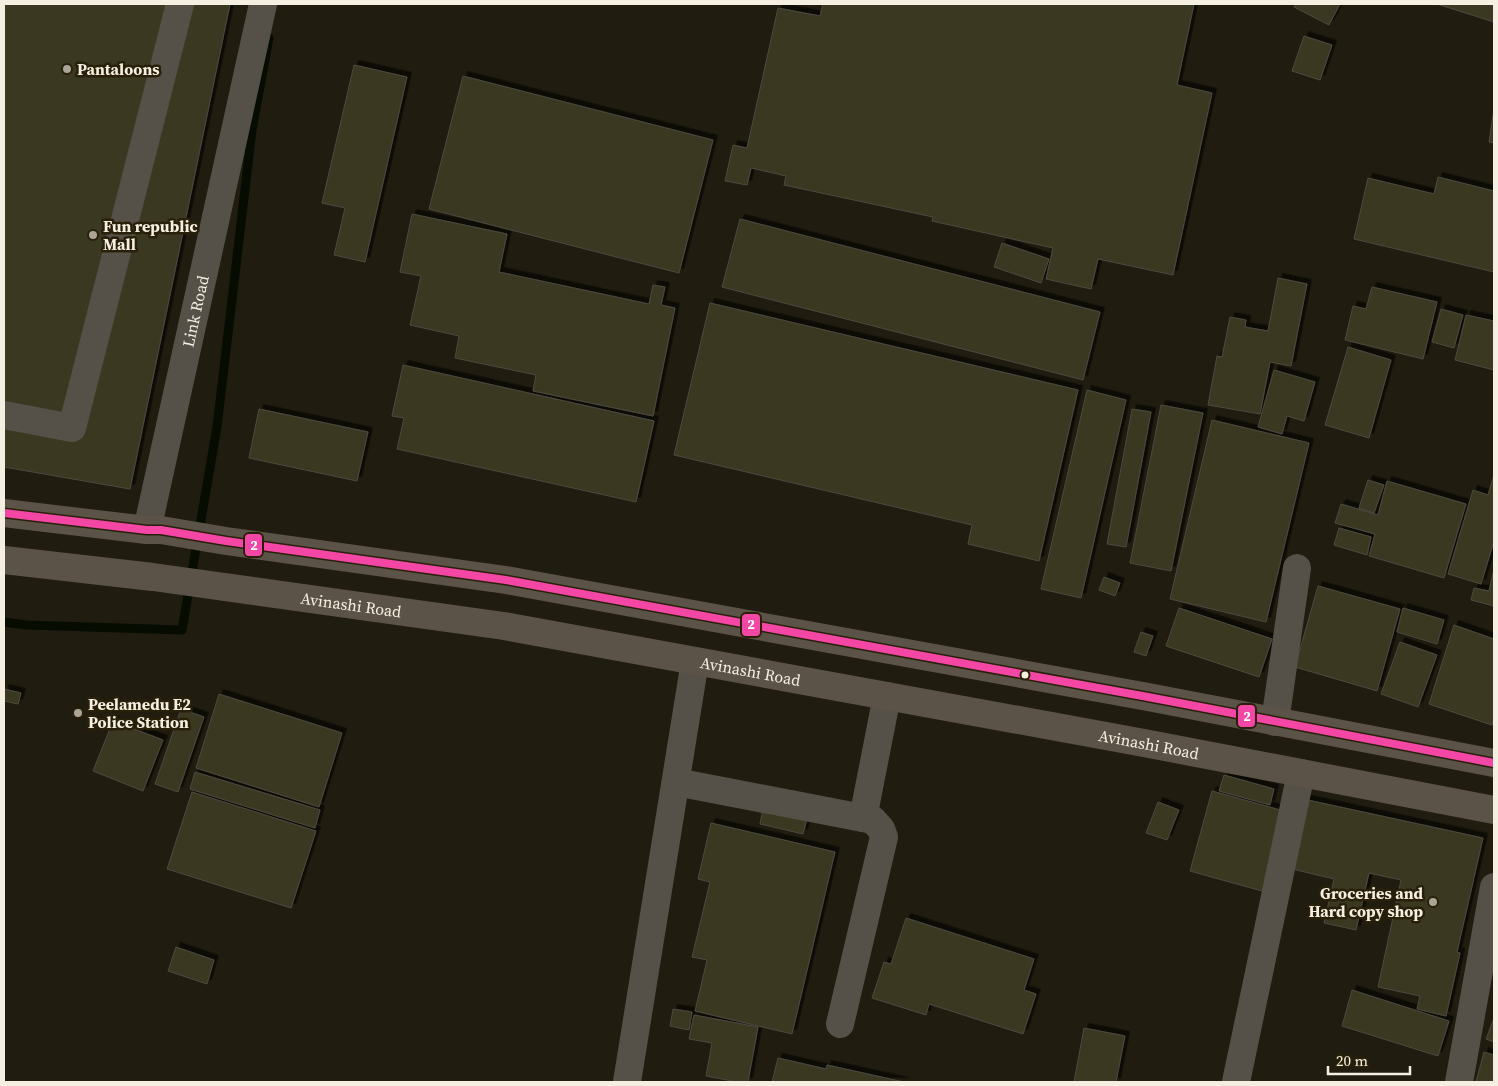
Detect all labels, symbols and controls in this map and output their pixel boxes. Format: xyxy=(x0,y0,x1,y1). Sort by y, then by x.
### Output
place label: Pantaloons xyxy=(77,58,160,80)
marker: Pantaloons xyxy=(61,63,73,75)
place label: Fun republic Mall xyxy=(103,215,198,255)
marker: Fun republic Mall xyxy=(87,229,99,241)
street label: Link Road xyxy=(177,273,214,349)
line badge: 2 xyxy=(244,533,263,557)
text: 2 xyxy=(250,535,258,555)
street label: Avinashi Road xyxy=(299,587,403,623)
line badge: 2 xyxy=(741,613,761,637)
text: 2 xyxy=(747,614,755,634)
street label: Avinashi Road xyxy=(699,651,803,691)
unlabelled marker xyxy=(1020,670,1030,680)
place label: Peelamedu E2 Police Station xyxy=(88,693,191,733)
line badge: 2 xyxy=(1237,704,1256,728)
text: 2 xyxy=(1243,706,1251,726)
marker: Peelamedu E2 Police Station xyxy=(72,707,84,719)
street label: Avinashi Road xyxy=(1097,724,1201,764)
place label: Groceries and Hard copy shop xyxy=(1308,882,1423,922)
marker: Groceries and Hard copy shop xyxy=(1427,896,1439,908)
scale bar xyxy=(1328,1044,1410,1076)
text: 20 m xyxy=(1336,1050,1368,1071)

